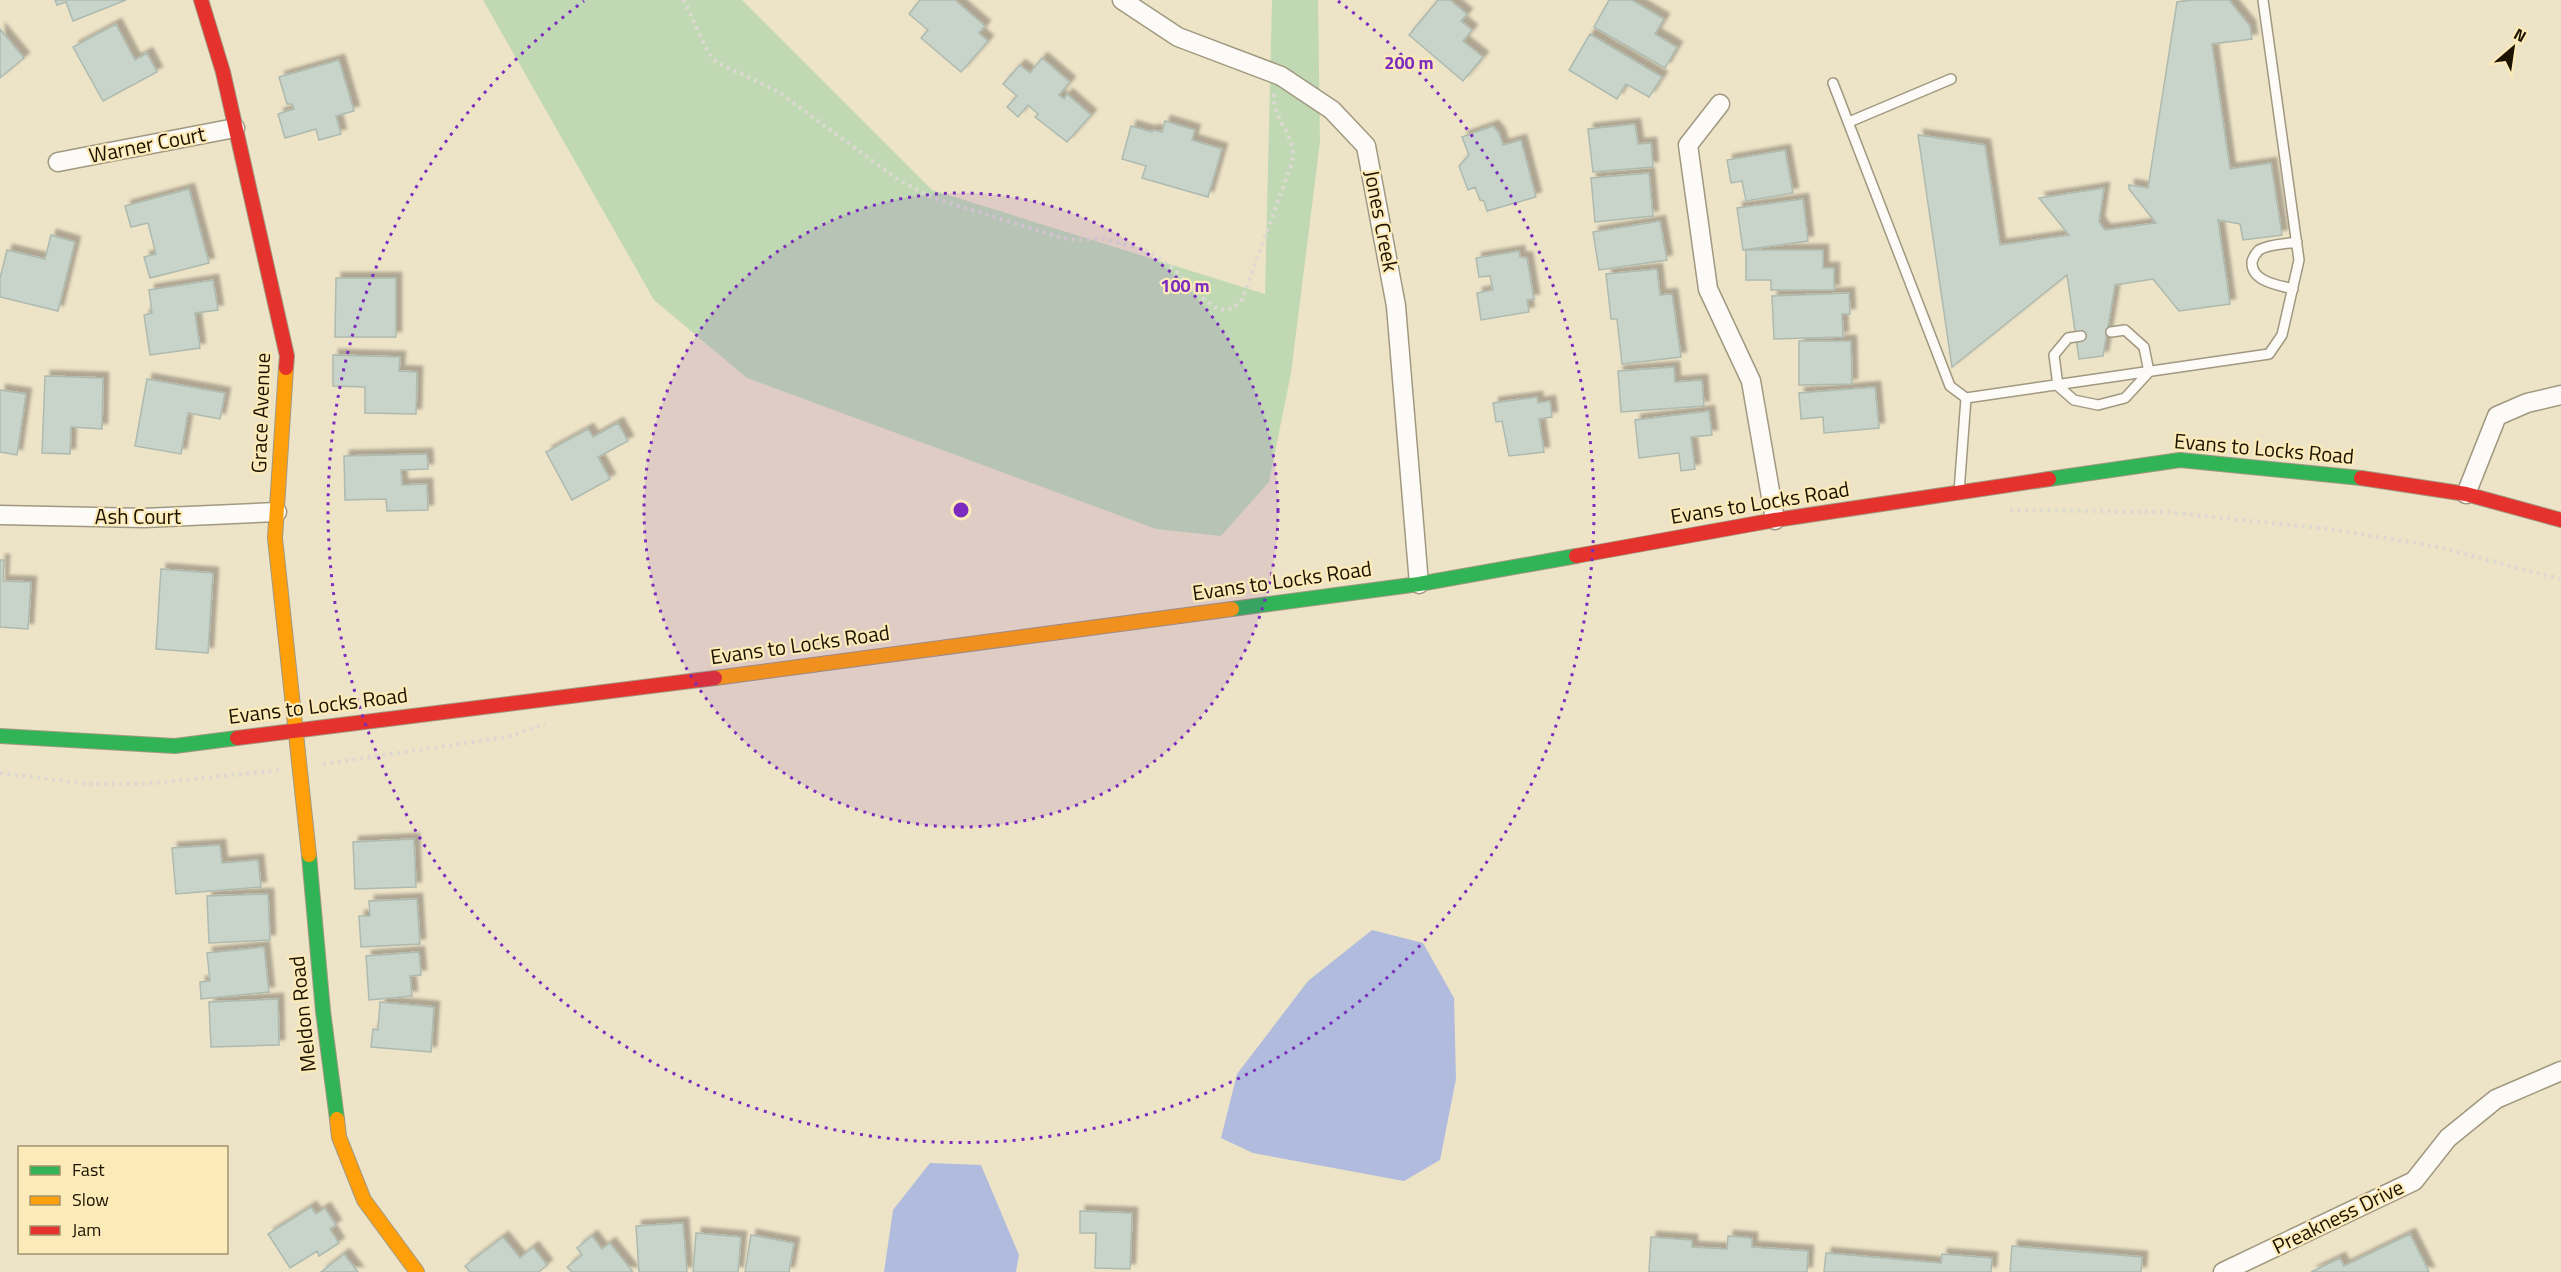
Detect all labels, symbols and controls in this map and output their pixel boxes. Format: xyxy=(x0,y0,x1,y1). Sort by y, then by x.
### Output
north arrow xyxy=(2483,18,2543,78)
text: N xyxy=(2510,22,2531,48)
text: 200 m xyxy=(1384,49,1434,76)
street label: Warner Court xyxy=(86,117,208,171)
street label: Jones Creek xyxy=(1356,167,1408,274)
text: 100 m xyxy=(1160,272,1210,299)
street label: Grace Avenue xyxy=(242,352,278,474)
street label: Evans to Locks Road xyxy=(2173,424,2355,472)
street label: Evans to Locks Road xyxy=(1668,472,1852,532)
street label: Ash Court xyxy=(95,500,182,532)
centre of rings xyxy=(951,500,971,520)
street label: Evans to Locks Road xyxy=(1190,552,1374,608)
street label: Evans to Locks Road xyxy=(708,616,892,672)
street label: Evans to Locks Road xyxy=(226,678,409,732)
street label: Meldon Road xyxy=(280,954,324,1074)
legend xyxy=(18,1146,228,1254)
text: Fast xyxy=(72,1156,105,1183)
street label: Preakness Drive xyxy=(2266,1170,2409,1262)
text: Slow xyxy=(72,1186,109,1213)
text: Jam xyxy=(72,1216,101,1243)

